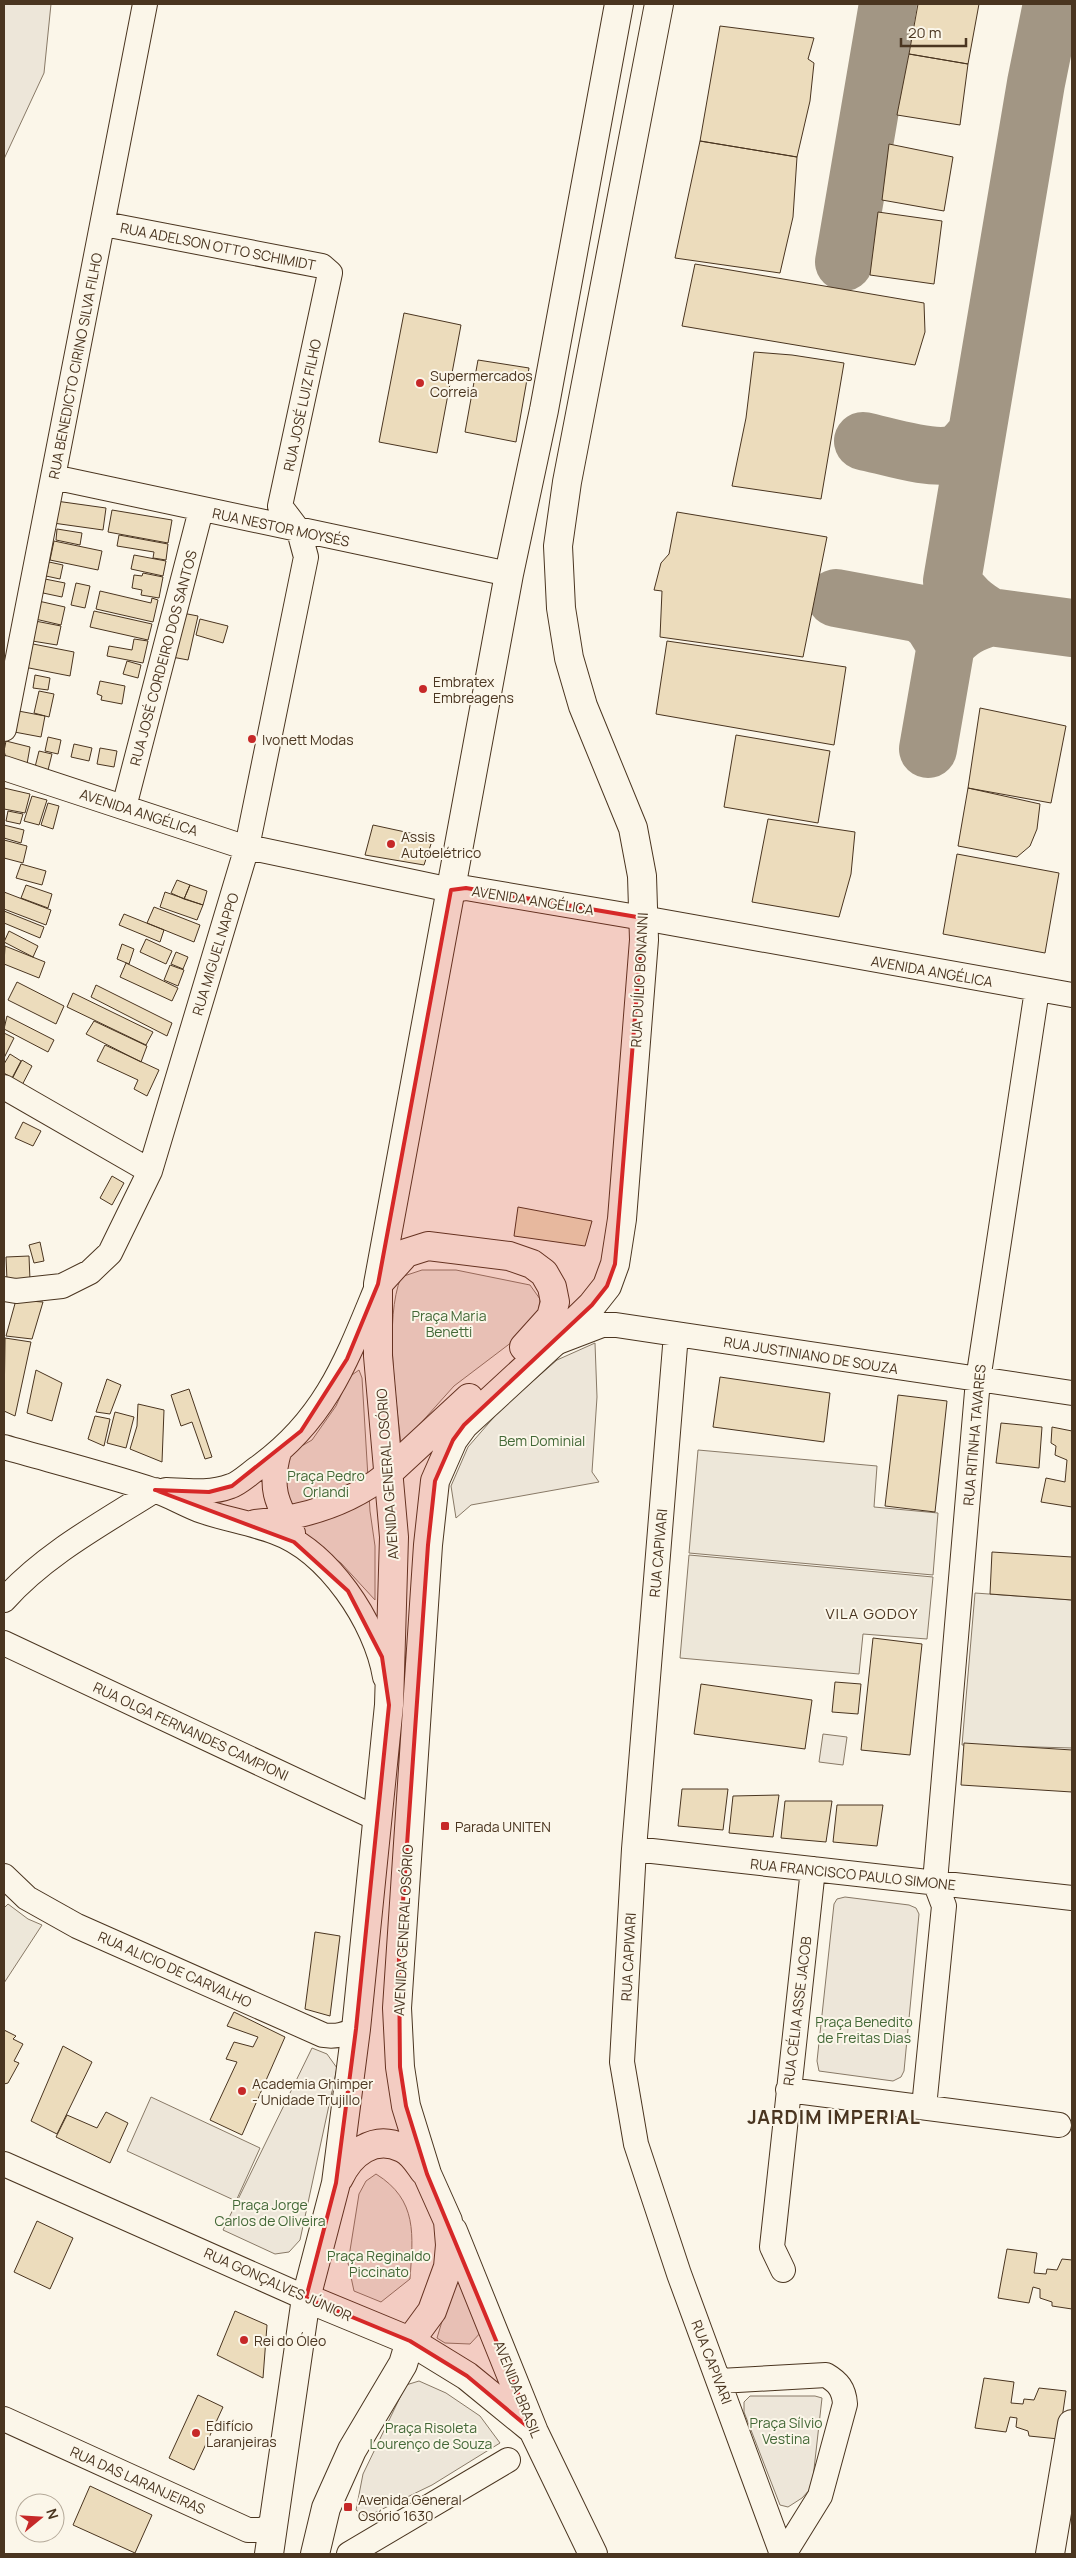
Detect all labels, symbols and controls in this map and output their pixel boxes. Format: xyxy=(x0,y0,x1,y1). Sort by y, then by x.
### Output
scale bar xyxy=(901,15,966,47)
text: 20 m xyxy=(908,22,941,43)
street label: RUA ADELSON OTTO SCHIMIDT xyxy=(119,218,318,274)
street label: RUA BENEDICTO CIRINO SILVA FILHO xyxy=(44,251,106,481)
street label: RUA JOSÉ LUIZ FILHO xyxy=(279,337,325,473)
place label: Supermercados Correia xyxy=(430,366,533,401)
marker: Supermercados Correia xyxy=(414,377,426,389)
street label: RUA NESTOR MOYSÉS xyxy=(211,503,352,551)
street label: RUA JOSÉ CORDEIRO DOS SANTOS xyxy=(125,548,201,768)
place label: Embratex Embreagens xyxy=(433,672,514,707)
marker: Embratex Embreagens xyxy=(417,683,429,695)
place label: Ivonett Modas xyxy=(262,730,354,749)
marker: Ivonett Modas xyxy=(246,733,258,745)
street label: AVENIDA ANGÉLICA xyxy=(77,784,201,840)
place label: Assis Autoelétrico xyxy=(401,827,481,862)
marker: Assis Autoelétrico xyxy=(385,838,397,850)
street label: AVENIDA ANGÉLICA xyxy=(471,881,595,919)
street label: RUA MIGUEL NAPPO xyxy=(187,890,243,1018)
street label: RUA DUÍLIO BONANNI xyxy=(626,912,652,1048)
street label: AVENIDA ANGÉLICA xyxy=(870,951,994,991)
park label: Praça Maria Benetti xyxy=(412,1306,486,1341)
street label: RUA JUSTINIANO DE SOUZA xyxy=(722,1332,900,1378)
street label: RUA RITINHA TAVARES xyxy=(958,1363,990,1506)
street label: AVENIDA GENERAL OSÓRIO xyxy=(372,1388,402,1560)
park label: Bem Dominial xyxy=(499,1431,585,1450)
park label: Praça Pedro Orlandi xyxy=(287,1466,365,1501)
street label: RUA CAPIVARI xyxy=(645,1508,671,1598)
district label: VILA GODOY xyxy=(826,1603,918,1624)
street label: RUA OLGA FERNANDES CAMPIONI xyxy=(90,1677,292,1785)
place label: Parada UNITEN xyxy=(455,1817,551,1836)
marker: Parada UNITEN xyxy=(439,1820,451,1832)
street label: AVENIDA GENERAL OSÓRIO xyxy=(389,1844,417,2016)
street label: RUA FRANCISCO PAULO SIMONE xyxy=(749,1854,957,1894)
street label: RUA CAPIVARI xyxy=(616,1912,640,2002)
street label: RUA ALICIO DE CARVALHO xyxy=(95,1927,255,2011)
street label: RUA CÉLIA ASSE JACOB xyxy=(778,1935,816,2087)
park label: Praça Benedito de Freitas Dias xyxy=(815,2012,913,2047)
place label: Academia Ghimper - Unidade Trujillo xyxy=(252,2074,373,2109)
marker: Academia Ghimper - Unidade Trujillo xyxy=(236,2085,248,2097)
district label: JARDIM IMPERIAL xyxy=(747,2104,921,2130)
park label: Praça Jorge Carlos de Oliveira xyxy=(214,2195,326,2230)
street label: RUA GONÇALVES JÚNIOR xyxy=(201,2243,355,2325)
park label: Praça Reginaldo Piccinato xyxy=(327,2246,431,2281)
street label: RUA CAPIVARI xyxy=(687,2317,737,2407)
place label: Rei do Óleo xyxy=(254,2331,326,2350)
marker: Rei do Óleo xyxy=(238,2334,250,2346)
street label: AVENIDA BRASIL xyxy=(490,2338,546,2440)
park label: Praça Sílvio Vestina xyxy=(749,2413,823,2448)
place label: Edifício Laranjeiras xyxy=(206,2416,277,2451)
park label: Praça Risoleta Lourenço de Souza xyxy=(370,2418,492,2453)
marker: Edifício Laranjeiras xyxy=(190,2427,202,2439)
street label: RUA DAS LARANJEIRAS xyxy=(67,2442,209,2519)
place label: Avenida General Osório 1630 xyxy=(358,2490,462,2525)
north arrow xyxy=(15,2493,65,2543)
marker: Avenida General Osório 1630 xyxy=(342,2501,354,2513)
text: N xyxy=(42,2506,63,2522)

